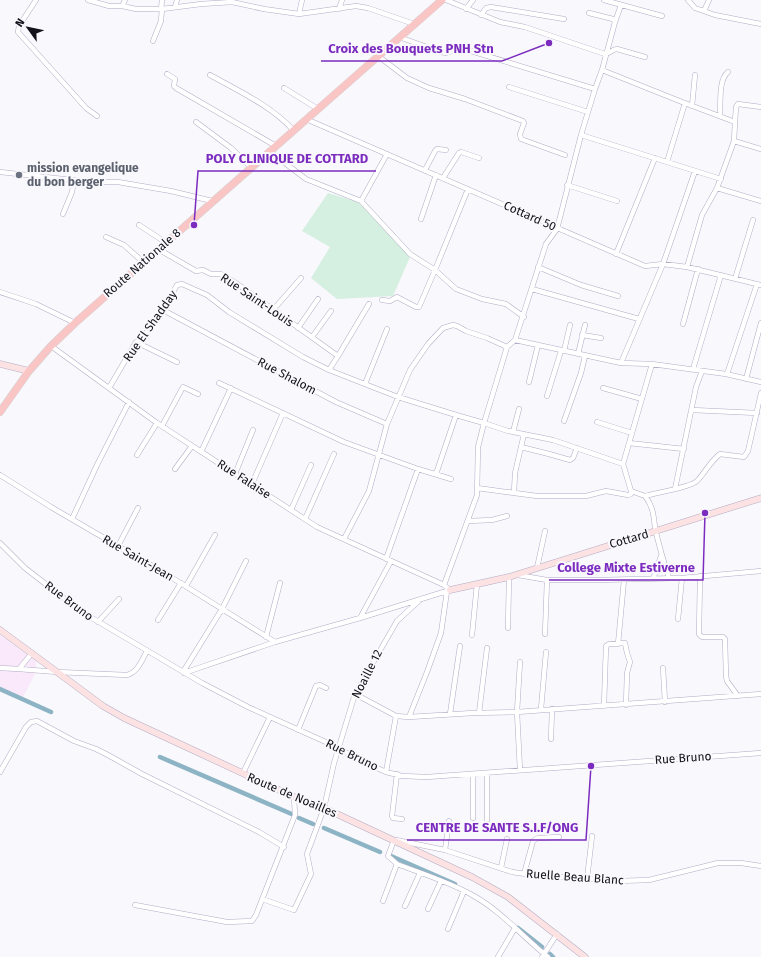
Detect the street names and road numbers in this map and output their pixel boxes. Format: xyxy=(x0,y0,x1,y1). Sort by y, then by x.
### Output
street label: Cottard 50 xyxy=(502,198,559,234)
street label: Route Nationale 8 xyxy=(101,225,184,300)
street label: Rue Saint-Louis xyxy=(218,270,296,330)
street label: Rue El Shadday xyxy=(120,288,180,364)
street label: Rue Shalom xyxy=(255,355,319,397)
street label: Rue Falaise xyxy=(215,457,273,501)
street label: Cottard xyxy=(608,527,650,551)
street label: Rue Saint-Jean xyxy=(100,532,176,584)
street label: Rue Bruno xyxy=(42,578,96,624)
street label: Noaille 12 xyxy=(349,647,385,701)
street label: Rue Bruno xyxy=(323,736,381,774)
street label: Rue Bruno xyxy=(654,749,712,767)
street label: Route de Noailles xyxy=(245,770,339,820)
street label: Ruelle Beau Blanc xyxy=(526,867,625,887)

